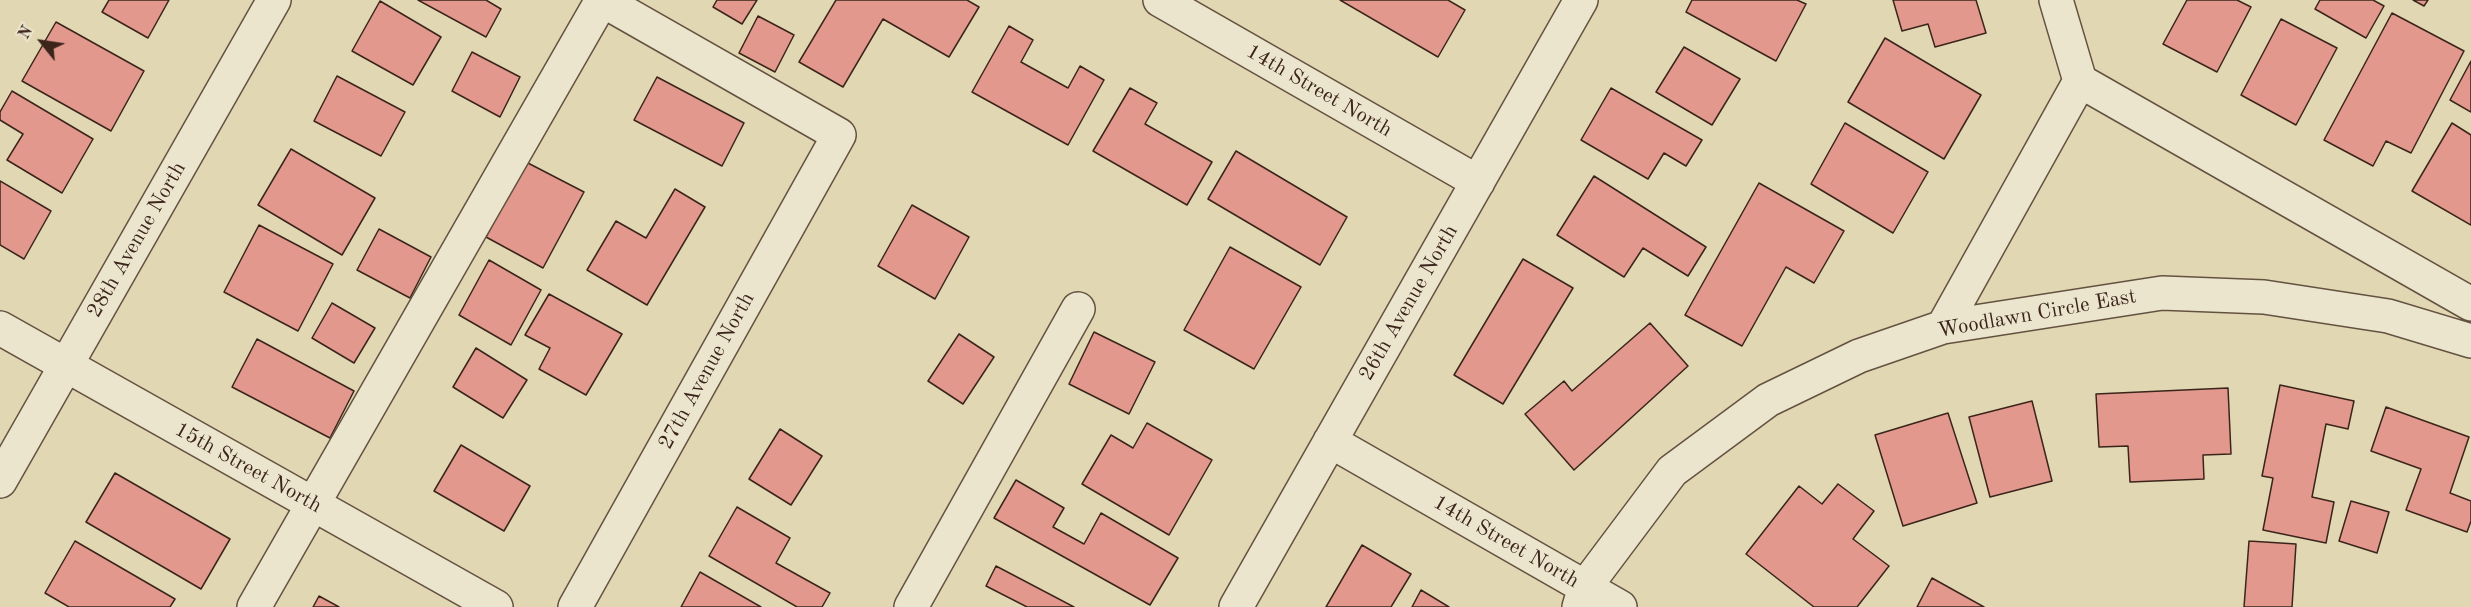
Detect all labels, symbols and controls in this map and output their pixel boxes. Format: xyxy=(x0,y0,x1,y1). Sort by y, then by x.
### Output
north arrow xyxy=(12,12,72,72)
text: N xyxy=(16,24,36,42)
street label: 14th Street North xyxy=(1241,39,1397,143)
street label: 28th Avenue North xyxy=(82,158,192,322)
street label: 26th Avenue North xyxy=(1354,221,1464,385)
street label: Woodlawn Circle East xyxy=(1936,284,2138,344)
street label: 27th Avenue North xyxy=(653,288,761,454)
street label: 15th Street North xyxy=(170,417,326,519)
street label: 14th Street North xyxy=(1428,490,1584,594)

